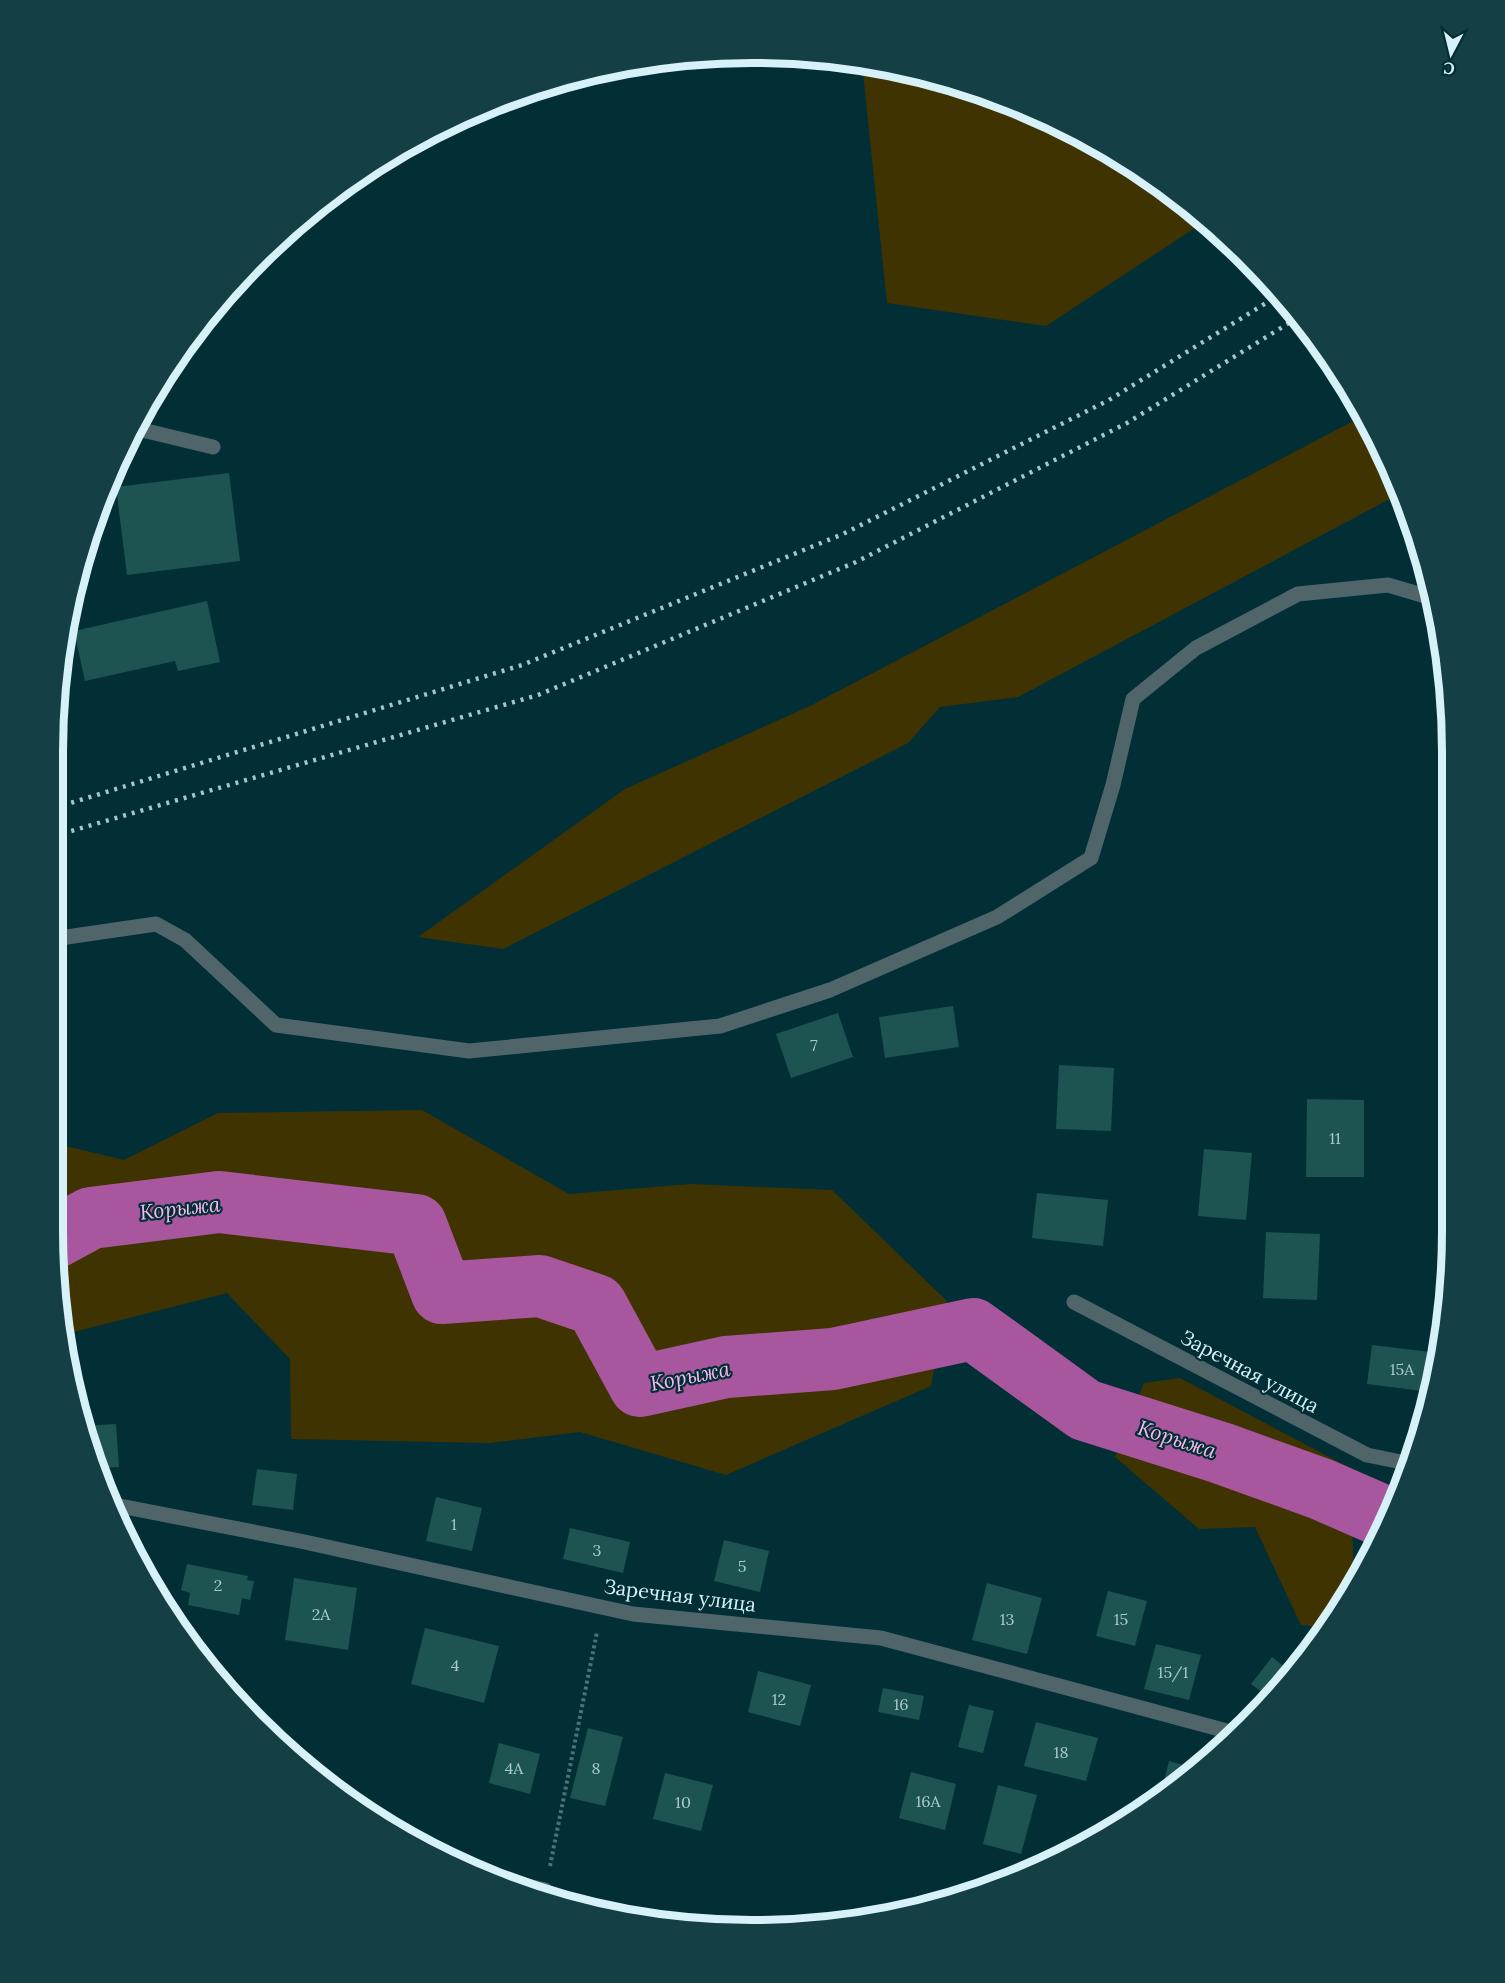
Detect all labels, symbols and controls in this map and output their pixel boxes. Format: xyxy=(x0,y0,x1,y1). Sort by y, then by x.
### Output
north arrow xyxy=(1421,24,1481,84)
text: С xyxy=(1442,58,1456,79)
house number: 7 xyxy=(810,1035,818,1055)
house number: 11 xyxy=(1329,1128,1341,1148)
water label: Корыжа xyxy=(138,1190,222,1226)
street label: Заречная улица xyxy=(1177,1324,1323,1418)
water label: Корыжа xyxy=(648,1355,733,1397)
house number: 15А xyxy=(1390,1359,1415,1379)
water label: Корыжа xyxy=(1134,1414,1220,1464)
house number: 1 xyxy=(451,1514,457,1534)
house number: 3 xyxy=(593,1540,602,1560)
house number: 5 xyxy=(738,1556,746,1576)
street label: Заречная улица xyxy=(603,1573,757,1617)
house number: 2 xyxy=(214,1575,222,1595)
house number: 2А xyxy=(312,1604,331,1624)
house number: 13 xyxy=(1000,1609,1014,1629)
house number: 15 xyxy=(1114,1609,1128,1629)
house number: 4 xyxy=(451,1655,460,1675)
house number: 15/1 xyxy=(1158,1662,1189,1683)
house number: 12 xyxy=(772,1689,786,1709)
house number: 16 xyxy=(893,1694,909,1714)
house number: 18 xyxy=(1054,1742,1068,1762)
house number: 4А xyxy=(505,1758,524,1778)
house number: 8 xyxy=(592,1758,601,1778)
house number: 16А xyxy=(915,1791,942,1811)
house number: 10 xyxy=(675,1792,691,1812)

